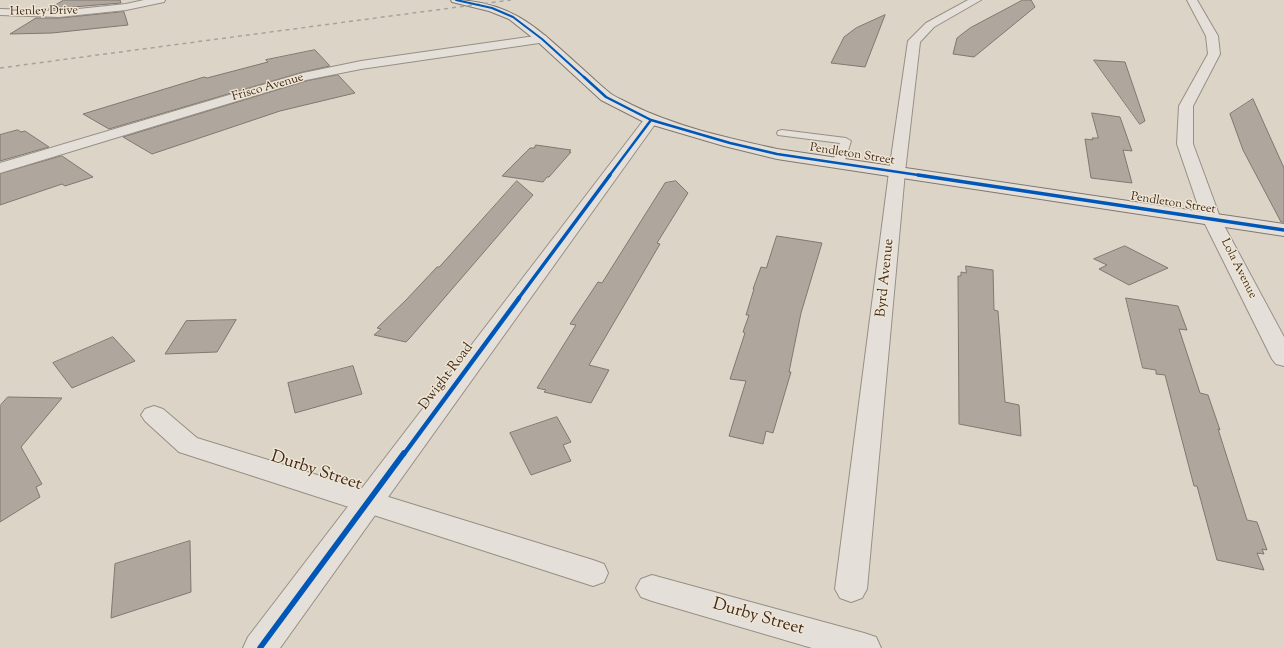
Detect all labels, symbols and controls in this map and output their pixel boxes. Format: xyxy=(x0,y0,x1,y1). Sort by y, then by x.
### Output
street label: Henley Drive xyxy=(10,4,78,20)
street label: Frisco Avenue xyxy=(231,71,305,105)
street label: Pendleton Street xyxy=(809,141,895,169)
street label: Pendleton Street xyxy=(1130,190,1216,218)
street label: Lola Avenue xyxy=(1217,237,1259,301)
street label: Byrd Avenue xyxy=(874,238,898,318)
street label: Dwight Road xyxy=(416,340,478,414)
street label: Durby Street xyxy=(268,448,364,496)
street label: Durby Street xyxy=(710,595,806,641)

